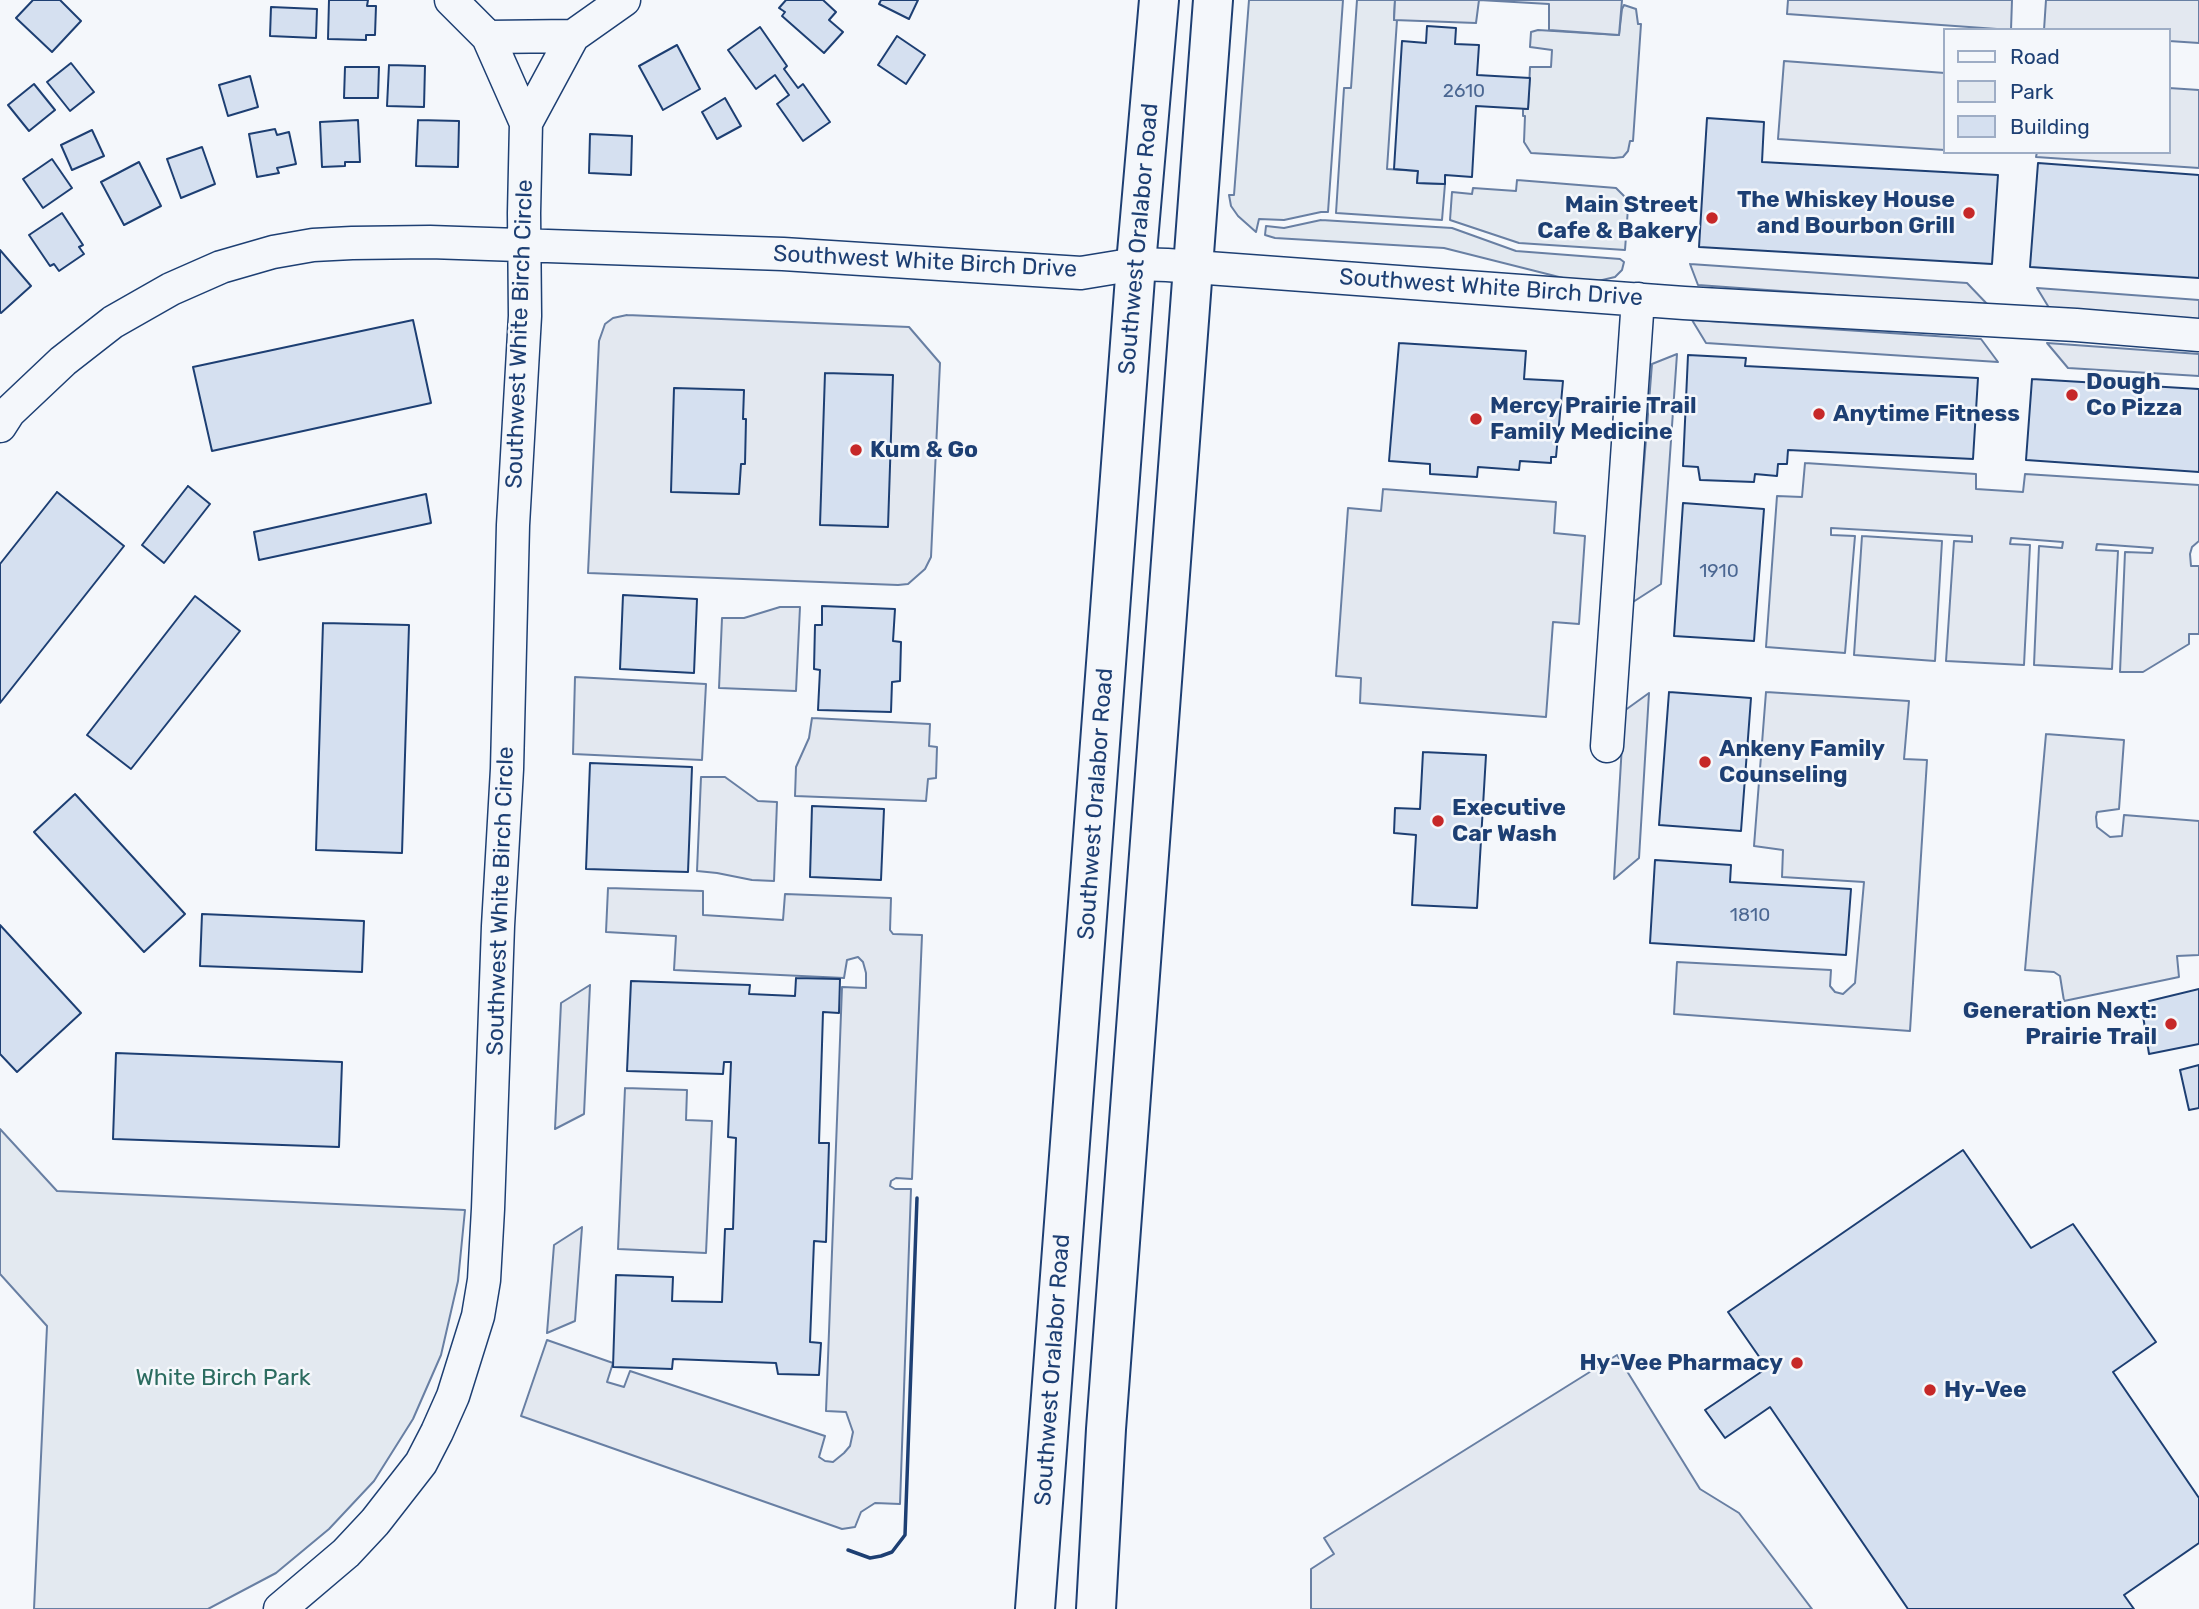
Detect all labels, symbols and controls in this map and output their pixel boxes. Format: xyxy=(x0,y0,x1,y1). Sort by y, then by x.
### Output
legend xyxy=(1944,28,2171,154)
text: Road xyxy=(2010,44,2060,69)
text: Park xyxy=(2010,79,2054,104)
house number: 2610 xyxy=(1443,81,1485,103)
street label: Southwest Oralabor Road xyxy=(1113,102,1165,376)
text: Building xyxy=(2010,114,2090,139)
street label: Southwest White Birch Circle xyxy=(501,179,539,489)
place label: The Whiskey House and Bourbon Grill xyxy=(1737,186,1955,240)
place label: Main Street Cafe & Bakery xyxy=(1537,191,1698,245)
marker: The Whiskey House and Bourbon Grill xyxy=(1961,205,1977,221)
marker: Main Street Cafe & Bakery xyxy=(1704,210,1720,226)
street label: Southwest White Birch Drive xyxy=(772,240,1078,284)
street label: Southwest White Birch Drive xyxy=(1338,264,1644,312)
place label: Dough Co Pizza xyxy=(2086,368,2182,422)
marker: Dough Co Pizza xyxy=(2064,387,2080,403)
place label: Mercy Prairie Trail Family Medicine xyxy=(1490,392,1697,446)
place label: Anytime Fitness xyxy=(1833,400,2020,428)
marker: Anytime Fitness xyxy=(1811,406,1827,422)
marker: Mercy Prairie Trail Family Medicine xyxy=(1468,411,1484,427)
place label: Kum & Go xyxy=(870,436,978,464)
marker: Kum & Go xyxy=(848,442,864,458)
house number: 1910 xyxy=(1699,561,1739,583)
street label: Southwest Oralabor Road xyxy=(1073,667,1119,941)
place label: Ankeny Family Counseling xyxy=(1719,735,1885,789)
street label: Southwest White Birch Circle xyxy=(482,746,520,1056)
marker: Ankeny Family Counseling xyxy=(1697,754,1713,770)
place label: Executive Car Wash xyxy=(1452,794,1566,848)
marker: Executive Car Wash xyxy=(1430,813,1446,829)
house number: 1810 xyxy=(1730,905,1770,927)
place label: Generation Next: Prairie Trail xyxy=(1963,997,2157,1051)
marker: Generation Next: Prairie Trail xyxy=(2163,1016,2179,1032)
street label: Southwest Oralabor Road xyxy=(1030,1233,1076,1507)
place label: Hy-Vee Pharmacy xyxy=(1579,1349,1783,1377)
marker: Hy-Vee Pharmacy xyxy=(1789,1355,1805,1371)
park label: White Birch Park xyxy=(135,1364,311,1392)
place label: Hy-Vee xyxy=(1944,1376,2027,1404)
marker: Hy-Vee xyxy=(1922,1382,1938,1398)

